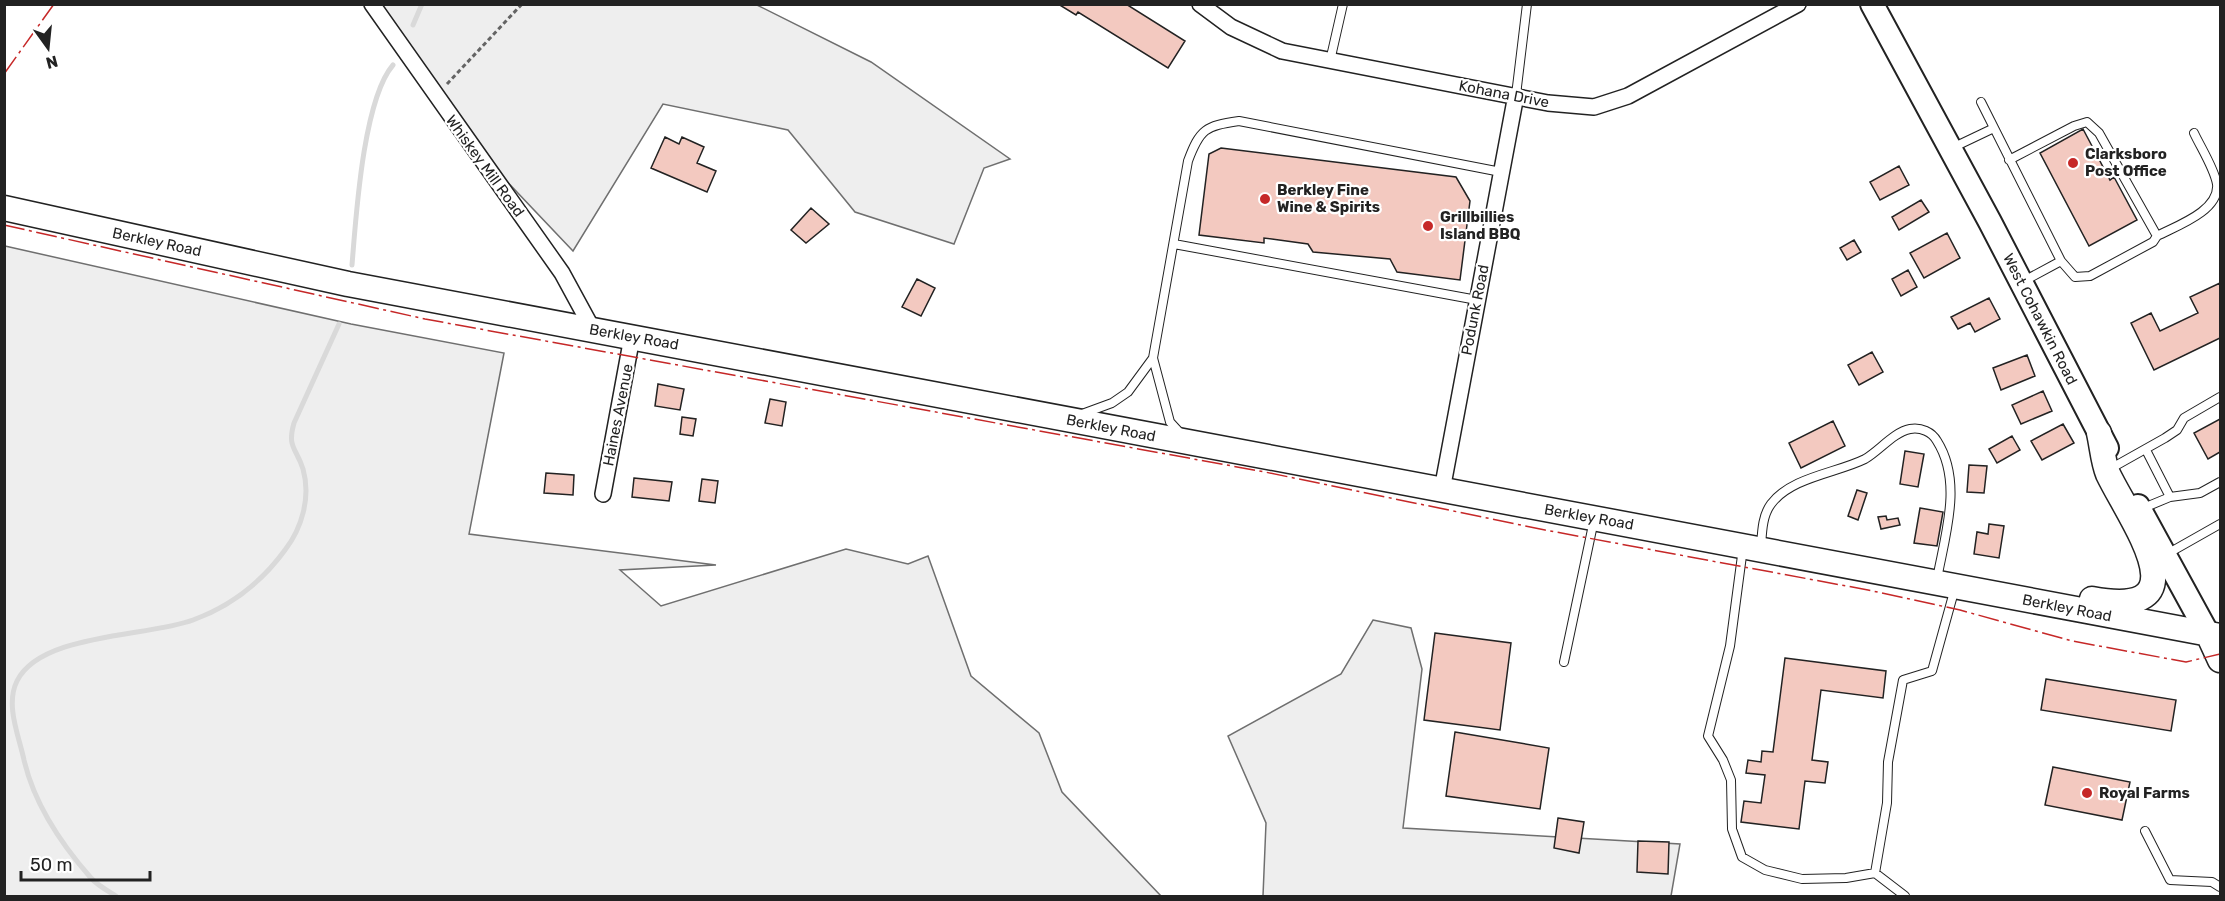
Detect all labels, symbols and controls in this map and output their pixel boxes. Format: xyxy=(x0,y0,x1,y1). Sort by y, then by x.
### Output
north arrow xyxy=(18,18,78,78)
text: N xyxy=(44,51,60,73)
street label: Kohana Drive xyxy=(1457,76,1551,112)
street label: Whiskey Mill Road xyxy=(442,112,528,220)
place label: Clarksboro Post Office xyxy=(2085,145,2167,180)
marker: Clarksboro Post Office xyxy=(2066,156,2080,170)
place label: Berkley Fine Wine & Spirits xyxy=(1277,181,1380,216)
marker: Berkley Fine Wine & Spirits xyxy=(1258,192,1272,206)
place label: Grillbillies Island BBQ xyxy=(1440,208,1521,243)
marker: Grillbillies Island BBQ xyxy=(1421,219,1435,233)
street label: Berkley Road xyxy=(111,224,203,260)
street label: West Cohawkin Road xyxy=(1999,250,2081,388)
street label: Podunk Road xyxy=(1457,263,1493,357)
street label: Berkley Road xyxy=(588,320,680,354)
street label: Haines Avenue xyxy=(599,362,637,468)
street label: Berkley Road xyxy=(1065,411,1157,445)
street label: Berkley Road xyxy=(1543,500,1635,534)
street label: Berkley Road xyxy=(2021,591,2113,625)
place label: Royal Farms xyxy=(2099,784,2190,802)
marker: Royal Farms xyxy=(2080,786,2094,800)
scale bar xyxy=(21,844,150,882)
text: 50 m xyxy=(30,854,73,876)

